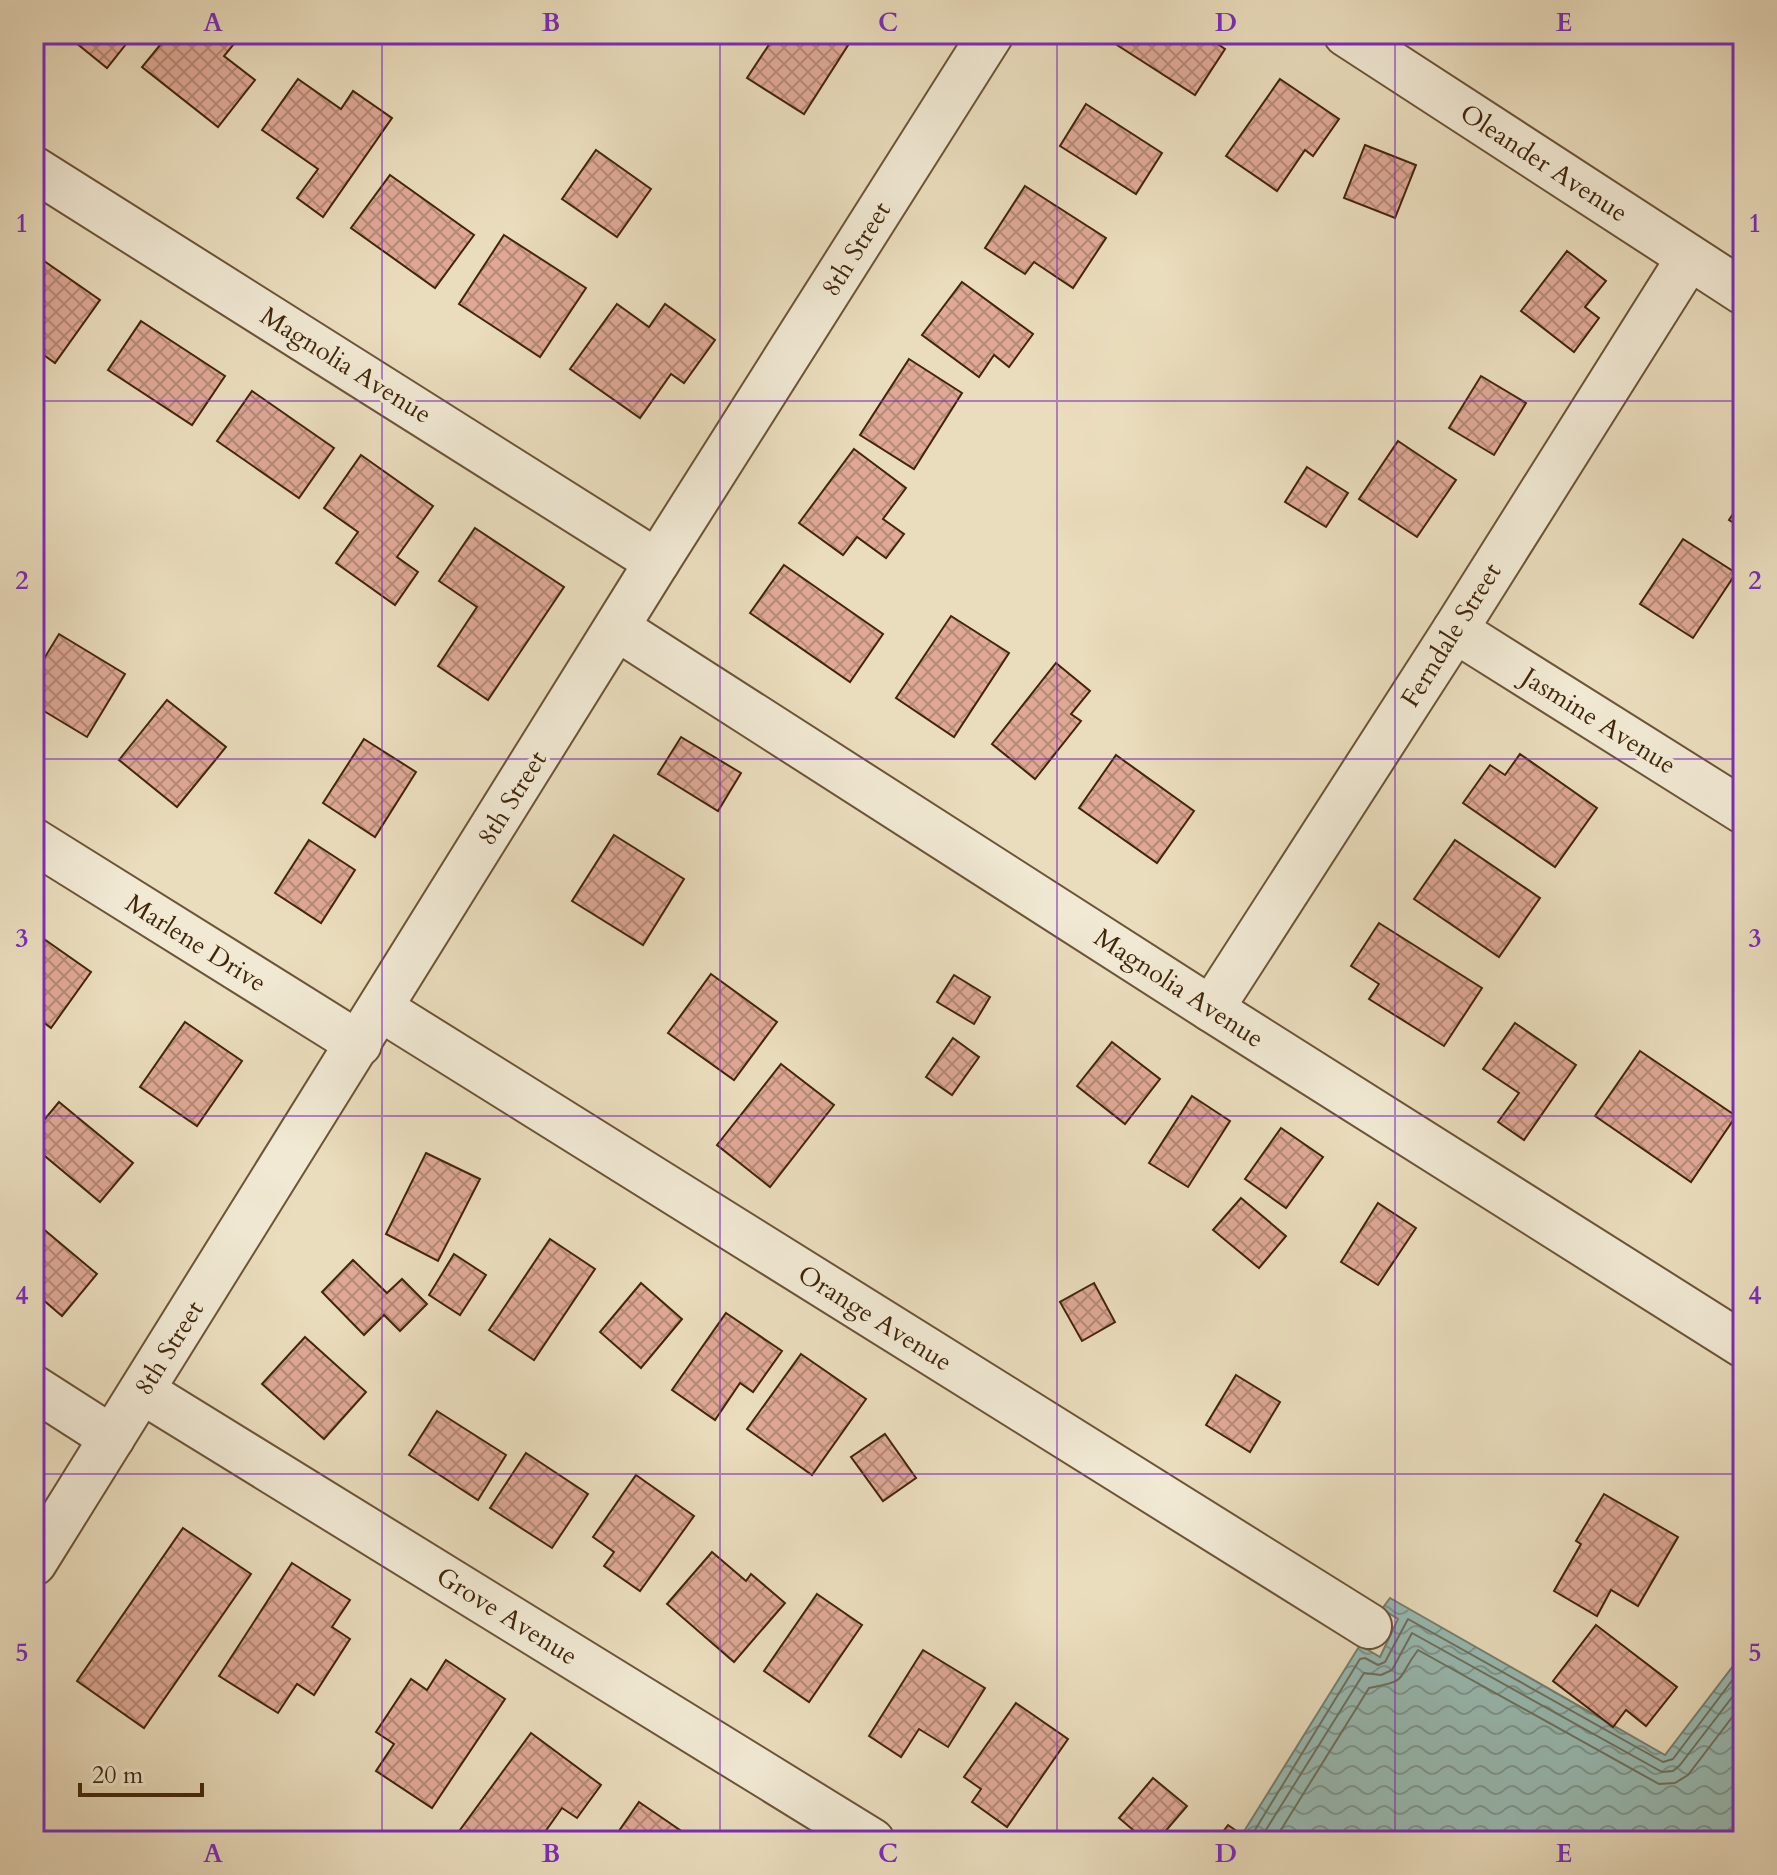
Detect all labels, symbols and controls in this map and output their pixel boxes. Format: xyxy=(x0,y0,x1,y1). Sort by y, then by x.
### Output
text: A xyxy=(203,5,223,40)
text: B xyxy=(542,5,560,40)
text: C xyxy=(878,5,898,40)
text: D xyxy=(1215,5,1237,40)
text: E xyxy=(1556,5,1572,40)
street label: Oleander Avenue xyxy=(1453,96,1635,230)
street label: 8th Street xyxy=(813,195,899,303)
text: 1 xyxy=(15,206,29,241)
text: 1 xyxy=(1748,206,1762,241)
street label: Magnolia Avenue xyxy=(254,298,438,432)
street label: Ferndale Street xyxy=(1393,556,1509,714)
text: 2 xyxy=(15,563,29,598)
text: 2 xyxy=(1748,563,1762,598)
street label: Jasmine Avenue xyxy=(1512,657,1683,782)
street label: 8th Street xyxy=(469,744,555,852)
street label: Marlene Drive xyxy=(119,886,273,1000)
street label: Magnolia Avenue xyxy=(1087,920,1271,1056)
text: 3 xyxy=(15,921,29,956)
text: 3 xyxy=(1748,921,1762,956)
street label: Orange Avenue xyxy=(791,1257,959,1379)
text: 4 xyxy=(15,1278,29,1313)
text: 4 xyxy=(1748,1278,1762,1313)
street label: 8th Street xyxy=(126,1294,212,1402)
street label: Grove Avenue xyxy=(430,1559,584,1673)
text: 5 xyxy=(15,1635,29,1670)
text: 5 xyxy=(1748,1635,1762,1670)
scale bar xyxy=(80,1747,202,1797)
text: 20 m xyxy=(92,1759,144,1792)
text: A xyxy=(203,1836,223,1871)
text: B xyxy=(542,1836,560,1871)
text: C xyxy=(878,1836,898,1871)
text: D xyxy=(1215,1836,1237,1871)
text: E xyxy=(1556,1836,1572,1871)

